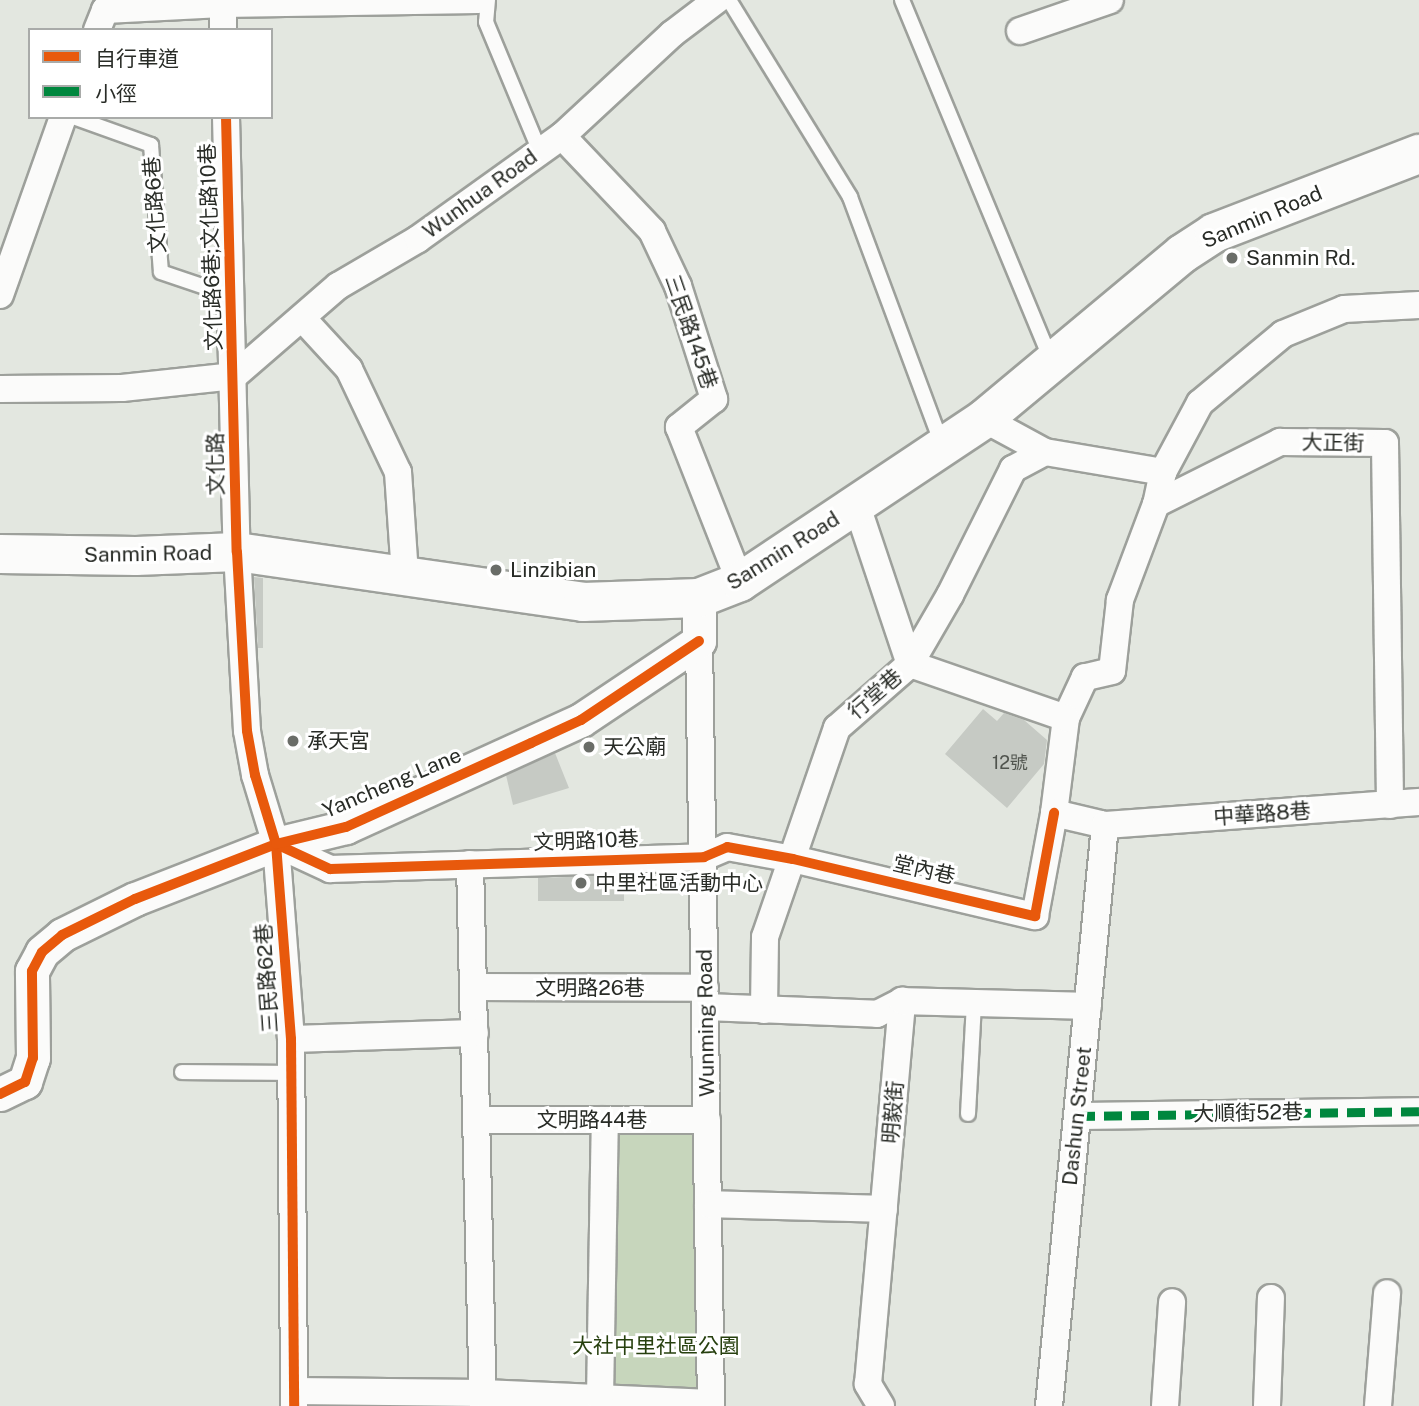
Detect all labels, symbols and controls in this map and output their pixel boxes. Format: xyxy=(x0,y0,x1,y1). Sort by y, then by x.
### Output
legend xyxy=(28,28,273,119)
text: 自行車道 xyxy=(95,46,179,71)
text: 小徑 xyxy=(95,81,137,106)
street label: 文化路6巷;文化路10巷 xyxy=(195,143,227,351)
street label: Wunhua Road xyxy=(418,144,542,244)
street label: 文化路6巷 xyxy=(139,156,171,254)
street label: Sanmin Road xyxy=(1198,180,1326,254)
place label: Sanmin Rd. xyxy=(1246,245,1356,271)
marker: Sanmin Rd. xyxy=(1224,250,1240,266)
street label: 三民路145巷 xyxy=(660,272,722,392)
street label: 大正街 xyxy=(1301,430,1365,456)
street label: 文化路 xyxy=(203,432,229,496)
street label: Sanmin Road xyxy=(722,506,844,596)
street label: Sanmin Road xyxy=(84,540,212,568)
place label: Linzibian xyxy=(510,557,596,583)
marker: Linzibian xyxy=(488,562,504,578)
street label: 行堂巷 xyxy=(843,664,907,724)
place label: 承天宮 xyxy=(307,728,370,754)
marker: 承天宮 xyxy=(285,733,301,749)
place label: 天公廟 xyxy=(603,734,666,760)
marker: 天公廟 xyxy=(581,739,597,755)
street label: Yancheng Lane xyxy=(319,742,465,824)
house number: 12號 xyxy=(992,752,1028,774)
street label: 中華路8巷 xyxy=(1212,798,1312,830)
street label: 文明路10巷 xyxy=(533,827,639,855)
street label: 堂內巷 xyxy=(890,851,958,889)
place label: 中里社區活動中心 xyxy=(595,870,763,896)
marker: 中里社區活動中心 xyxy=(573,875,589,891)
street label: 三民路62巷 xyxy=(251,922,283,1034)
street label: Wunming Road xyxy=(692,949,720,1097)
street label: 文明路26巷 xyxy=(535,975,645,1001)
street label: Dashun Street xyxy=(1057,1045,1097,1187)
street label: 明毅街 xyxy=(878,1080,908,1144)
street label: 大順街52巷 xyxy=(1193,1099,1303,1127)
street label: 文明路44巷 xyxy=(537,1107,647,1133)
park label: 大社中里社區公園 xyxy=(572,1333,740,1359)

